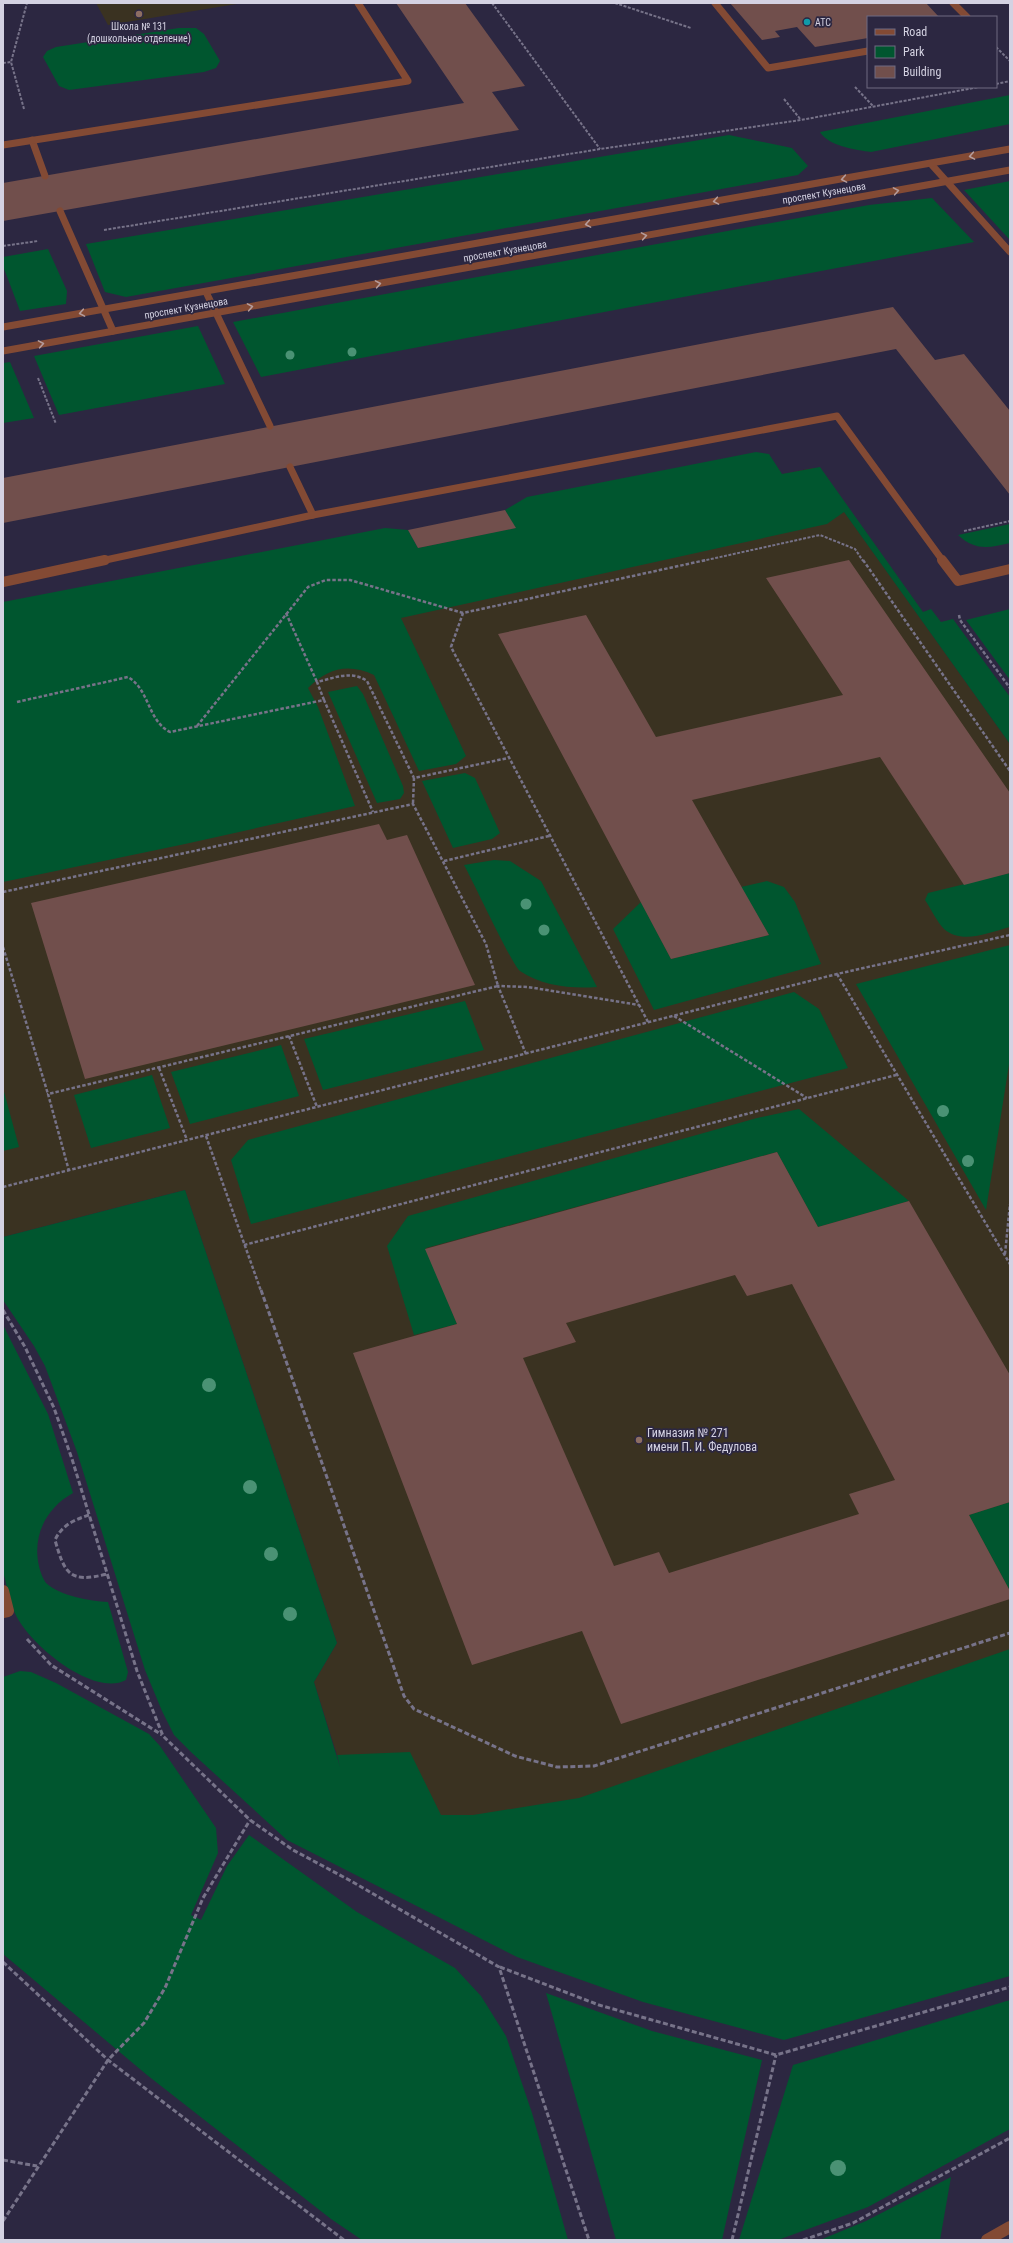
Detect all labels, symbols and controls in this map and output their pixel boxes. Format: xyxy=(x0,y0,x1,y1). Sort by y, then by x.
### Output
marker: Школа № 131 (дошкольное отделение) xyxy=(134,9,144,19)
legend xyxy=(867,16,997,88)
marker: АТС xyxy=(802,17,812,27)
place label: АТС xyxy=(815,17,831,28)
place label: Школа № 131 (дошкольное отделение) xyxy=(87,21,191,45)
text: Road xyxy=(903,25,927,39)
text: Park xyxy=(903,45,925,59)
text: Building xyxy=(903,65,941,79)
one-way arrow xyxy=(969,152,975,160)
one-way arrow xyxy=(840,174,847,182)
street label: проспект Кузнецова xyxy=(781,180,867,206)
one-way arrow xyxy=(893,187,899,195)
one-way arrow xyxy=(712,196,719,205)
one-way arrow xyxy=(584,219,591,228)
one-way arrow xyxy=(641,232,647,241)
street label: проспект Кузнецова xyxy=(462,238,548,264)
one-way arrow xyxy=(375,280,382,288)
street label: проспект Кузнецова xyxy=(143,295,229,321)
one-way arrow xyxy=(247,303,254,311)
one-way arrow xyxy=(78,308,85,317)
one-way arrow xyxy=(38,340,44,349)
place label: Гимназия № 271 имени П. И. Федулова xyxy=(647,1426,757,1454)
marker: Гимназия № 271 имени П. И. Федулова xyxy=(634,1435,644,1445)

